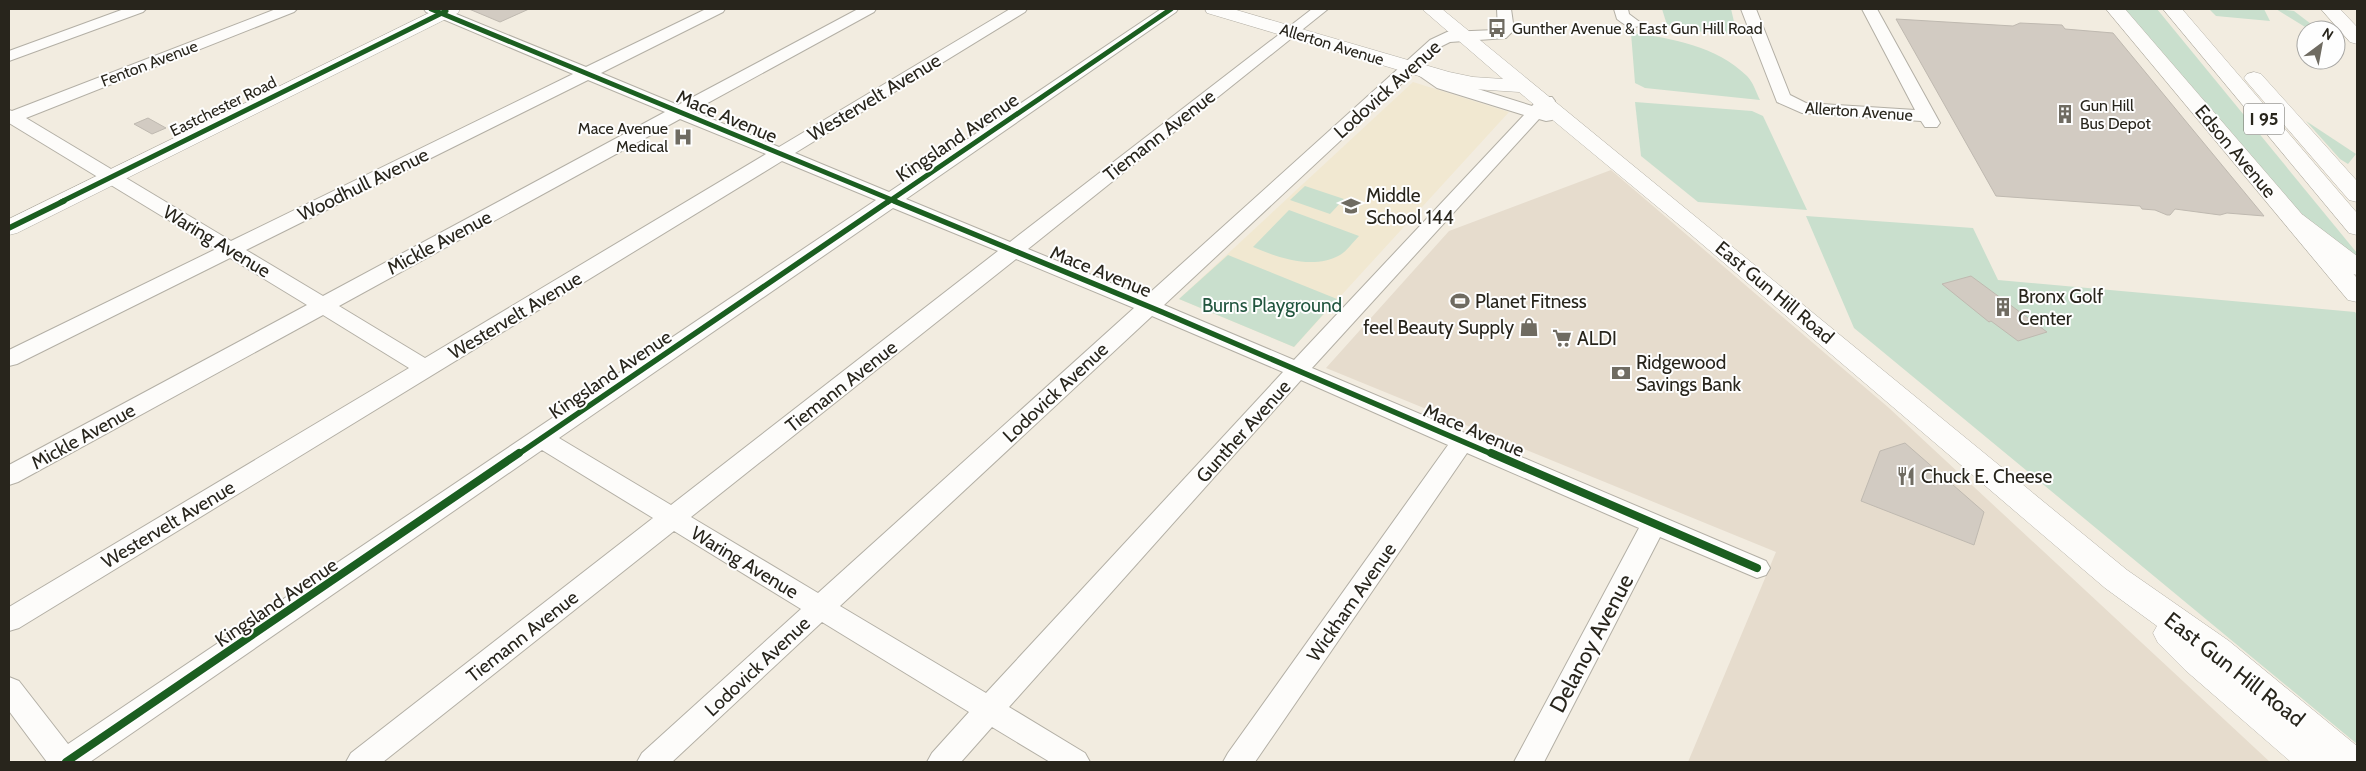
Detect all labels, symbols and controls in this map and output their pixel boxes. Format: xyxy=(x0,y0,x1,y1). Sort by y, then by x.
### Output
bus stop icon: Gunther Avenue & East Gun Hill Road xyxy=(1486,17,1508,39)
place label: Gunther Avenue & East Gun Hill Road xyxy=(1512,19,1763,38)
street label: Allerton Avenue xyxy=(1277,20,1386,69)
north arrow xyxy=(2296,20,2346,70)
text: N xyxy=(2319,24,2337,44)
street label: Lodovick Avenue xyxy=(1329,35,1446,143)
street label: Fenton Avenue xyxy=(98,36,200,91)
street label: Westervelt Avenue xyxy=(804,49,945,146)
street label: Eastchester Road xyxy=(167,72,280,140)
street label: Mace Avenue xyxy=(673,85,781,148)
street label: Tiemann Avenue xyxy=(1099,85,1220,186)
street label: Kingsland Avenue xyxy=(892,88,1023,187)
place label: Gun Hill Bus Depot xyxy=(2080,96,2151,133)
street label: Allerton Avenue xyxy=(1804,98,1913,125)
street label: Edson Avenue xyxy=(2190,100,2281,203)
building icon: Gun Hill Bus Depot xyxy=(2054,103,2076,125)
road number: I 95 xyxy=(2244,104,2284,134)
place label: Mace Avenue Medical xyxy=(578,119,668,156)
hospital icon: Mace Avenue Medical xyxy=(672,126,694,148)
street label: Woodhull Avenue xyxy=(294,143,433,226)
place label: Middle School 144 xyxy=(1366,184,1454,229)
school or university icon: Middle School 144 xyxy=(1340,195,1362,217)
street label: Waring Avenue xyxy=(159,200,275,283)
street label: Mickle Avenue xyxy=(383,205,496,280)
street label: East Gun Hill Road xyxy=(1711,236,1839,349)
street label: Mace Avenue xyxy=(1047,241,1155,302)
street label: Westervelt Avenue xyxy=(445,267,586,364)
place label: Bronx Golf Center xyxy=(2018,285,2104,330)
sports icon: Planet Fitness xyxy=(1449,290,1471,312)
place label: Planet Fitness xyxy=(1475,290,1587,313)
park label: Burns Playground xyxy=(1202,294,1342,317)
building icon: Bronx Golf Center xyxy=(1992,296,2014,318)
place label: feel Beauty Supply xyxy=(1363,316,1514,339)
shop icon: feel Beauty Supply xyxy=(1518,316,1540,338)
street label: Kingsland Avenue xyxy=(545,325,676,424)
supermarket icon: ALDI xyxy=(1551,327,1573,349)
place label: ALDI xyxy=(1577,327,1617,350)
street label: Tiemann Avenue xyxy=(781,336,902,437)
street label: Lodovick Avenue xyxy=(998,338,1113,447)
place label: Ridgewood Savings Bank xyxy=(1636,351,1742,396)
bank icon: Ridgewood Savings Bank xyxy=(1610,362,1632,384)
street label: Gunther Avenue xyxy=(1191,375,1296,487)
street label: Mickle Avenue xyxy=(27,398,139,474)
street label: Mace Avenue xyxy=(1420,399,1528,462)
restaurant icon: Chuck E. Cheese xyxy=(1895,465,1917,487)
place label: Chuck E. Cheese xyxy=(1921,465,2052,488)
street label: Westervelt Avenue xyxy=(98,476,239,573)
street label: Waring Avenue xyxy=(687,521,803,604)
street label: Wickham Avenue xyxy=(1302,538,1401,666)
street label: Kingsland Avenue xyxy=(211,553,342,652)
street label: Delanoy Avenue xyxy=(1544,569,1639,717)
street label: Tiemann Avenue xyxy=(462,586,583,687)
street label: East Gun Hill Road xyxy=(2159,606,2310,733)
street label: Lodovick Avenue xyxy=(700,612,815,721)

